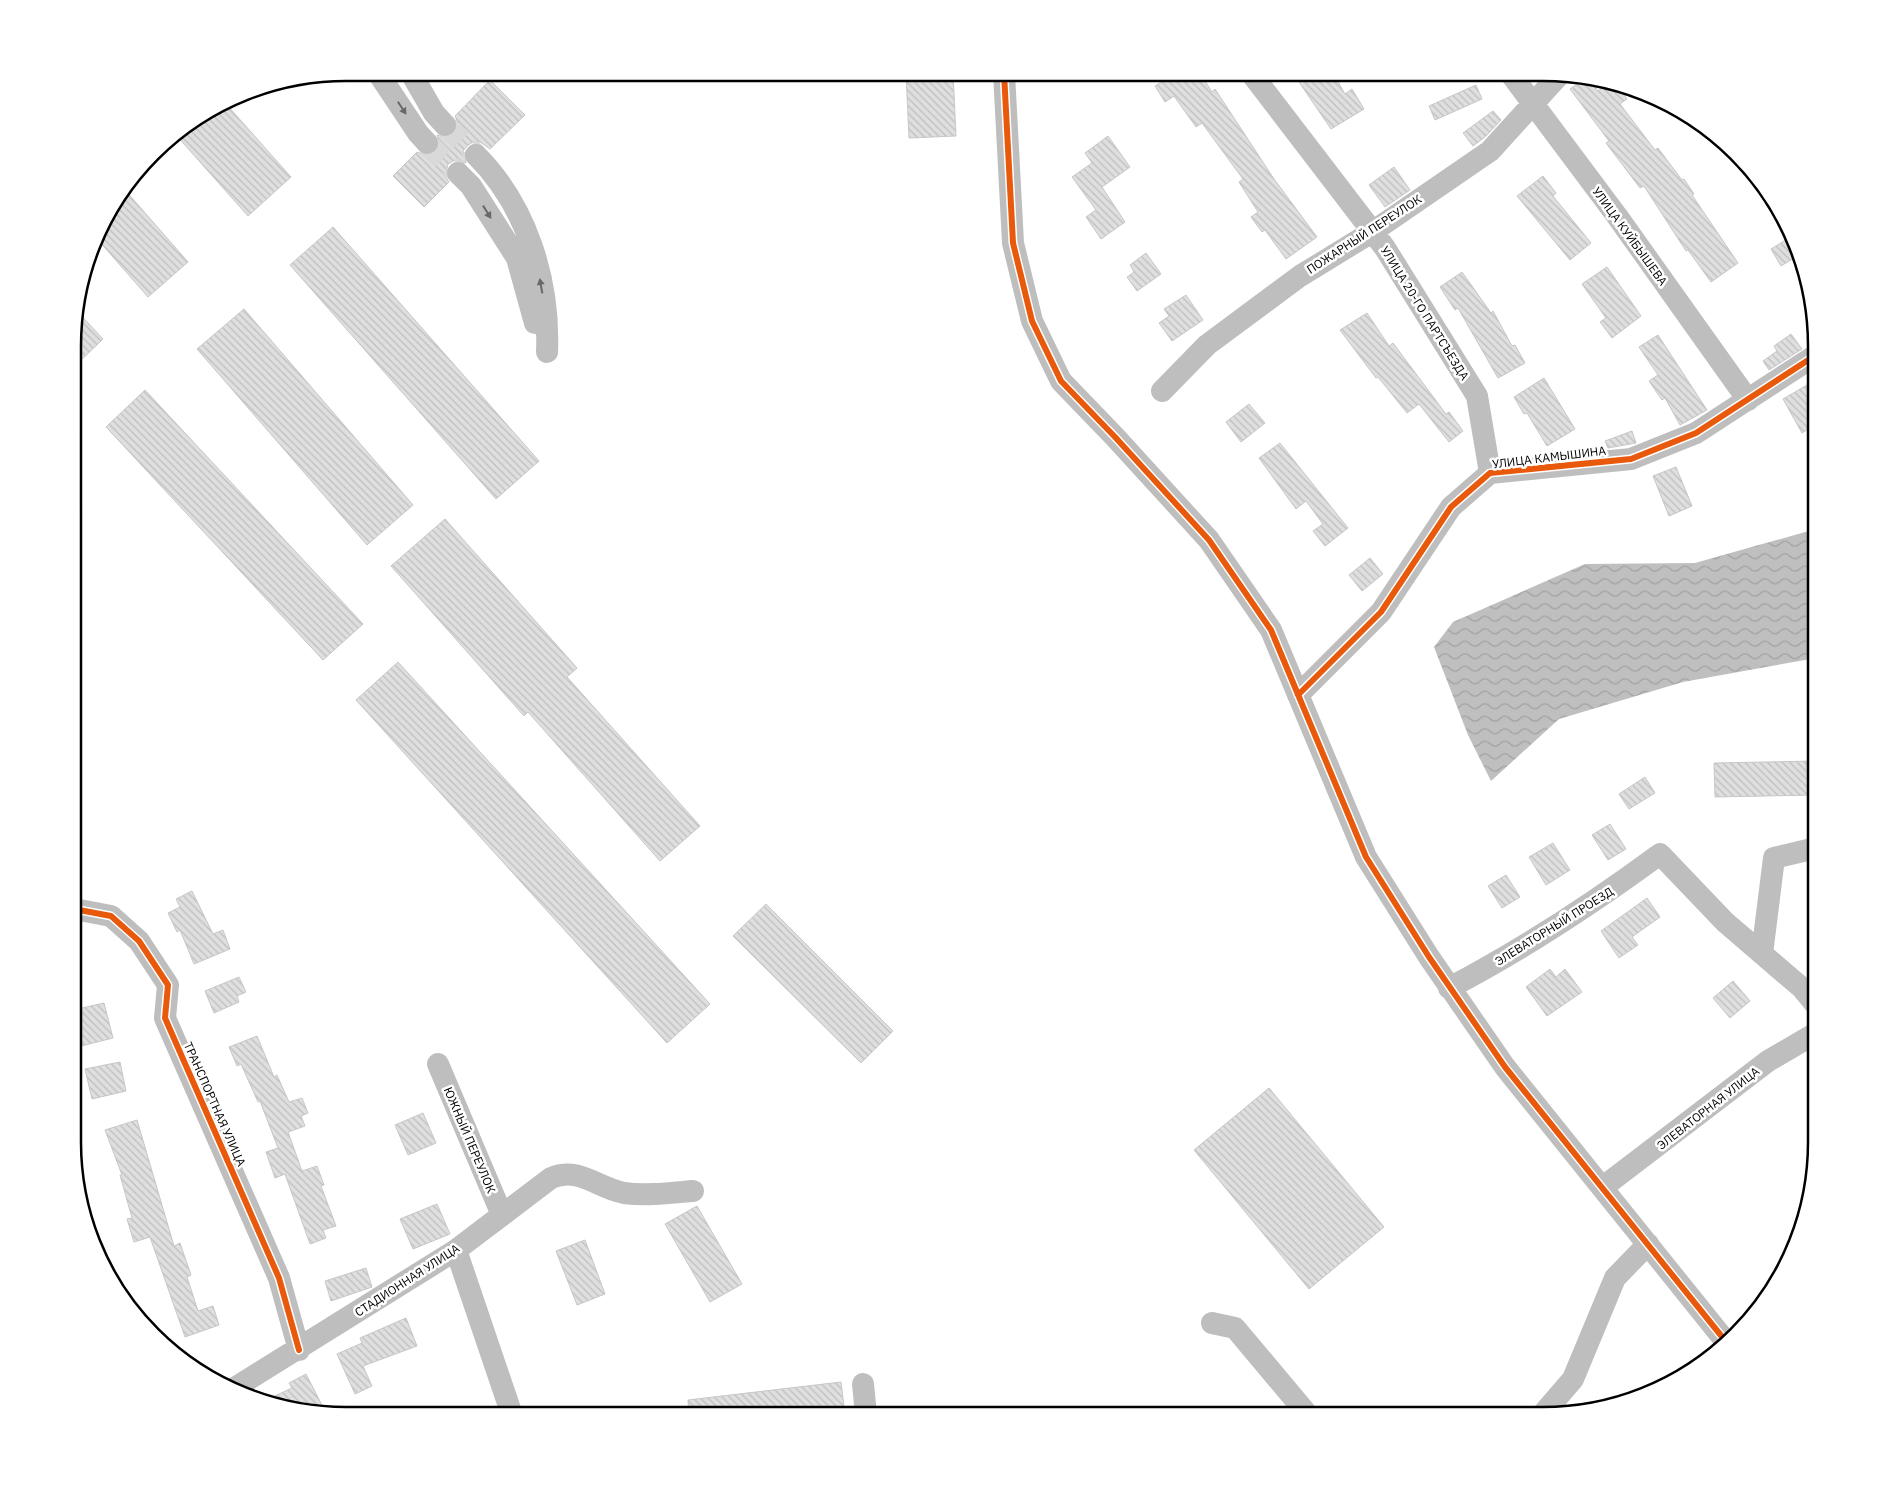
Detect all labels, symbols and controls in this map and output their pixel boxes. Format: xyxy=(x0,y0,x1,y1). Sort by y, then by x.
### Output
one-way arrow xyxy=(397,102,406,115)
street label: УЛИЦА КУЙБЫШЕВА xyxy=(1589,184,1671,288)
street label: ПОЖАРНЫЙ ПЕРЕУЛОК xyxy=(1304,191,1424,277)
one-way arrow xyxy=(482,205,492,218)
street label: УЛИЦА 20-ГО ПАРТСЪЕЗДА xyxy=(1378,243,1473,383)
one-way arrow xyxy=(537,278,545,294)
street label: УЛИЦА КАМЫШИНА xyxy=(1491,443,1607,471)
street label: ЭЛЕВАТОРНЫЙ ПРОЕЗД xyxy=(1492,883,1616,969)
street label: ТРАНСПОРТНАЯ УЛИЦА xyxy=(181,1039,249,1169)
street label: ЭЛЕВАТОРНАЯ УЛИЦА xyxy=(1654,1063,1762,1153)
street label: ЮЖНЫЙ ПЕРЕУЛОК xyxy=(441,1085,499,1195)
street label: СТАДИОННАЯ УЛИЦА xyxy=(352,1240,462,1319)

